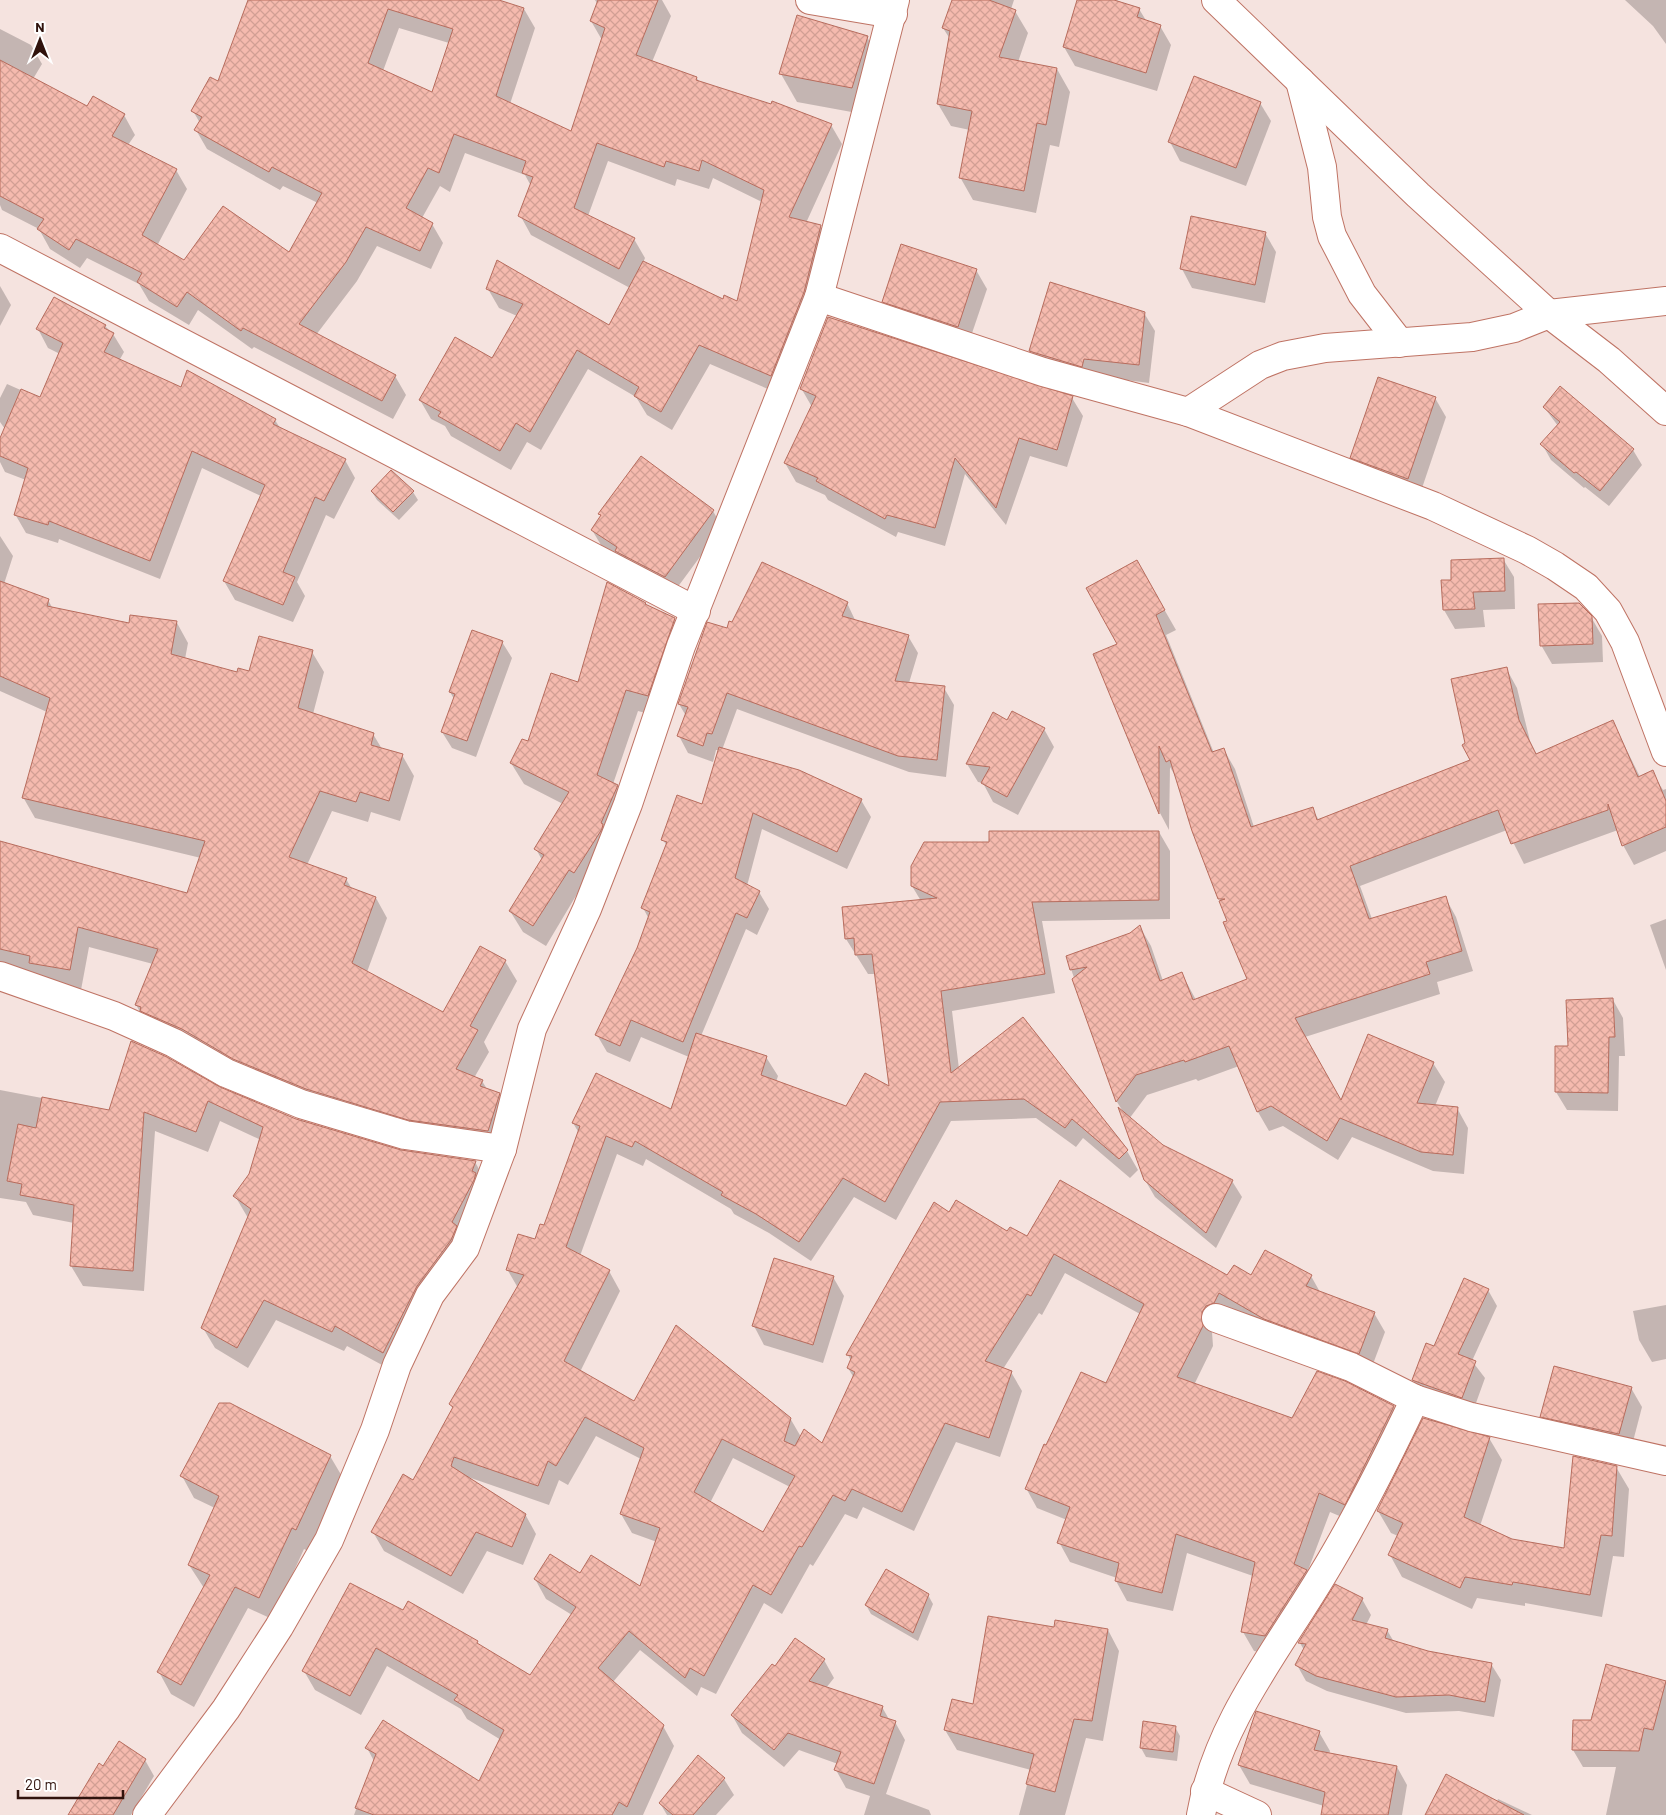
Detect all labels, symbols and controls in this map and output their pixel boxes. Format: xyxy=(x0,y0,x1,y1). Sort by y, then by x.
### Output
north arrow xyxy=(15,15,65,65)
text: N xyxy=(35,18,45,35)
scale bar xyxy=(18,1768,122,1800)
text: 20 m xyxy=(25,1775,57,1793)

